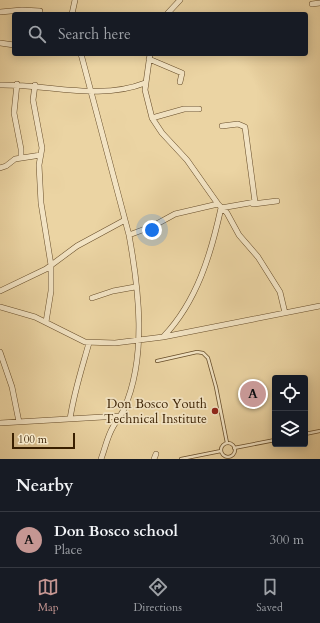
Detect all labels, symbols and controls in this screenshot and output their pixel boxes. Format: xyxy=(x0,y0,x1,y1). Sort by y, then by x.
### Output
search box xyxy=(12,12,308,56)
icon: search xyxy=(26,23,48,45)
text: Search here xyxy=(58,24,131,44)
your location xyxy=(142,220,162,240)
map controls xyxy=(272,375,308,447)
button: locate xyxy=(272,375,308,411)
pin: A xyxy=(240,379,266,409)
place label: Don Bosco Youth Technical Institute xyxy=(104,395,207,428)
marker: Don Bosco Youth Technical Institute xyxy=(210,406,220,416)
button: layers xyxy=(272,411,308,447)
scale bar xyxy=(12,431,75,450)
text: 100 m xyxy=(18,432,47,447)
text: Nearby xyxy=(16,474,73,497)
text: Don Bosco school xyxy=(54,521,178,541)
text: A xyxy=(24,531,34,549)
text: 300 m xyxy=(270,531,304,549)
text: Place xyxy=(54,541,82,559)
tab: Map xyxy=(37,576,59,615)
tab: Directions xyxy=(133,576,182,615)
tab: Saved xyxy=(256,576,283,615)

